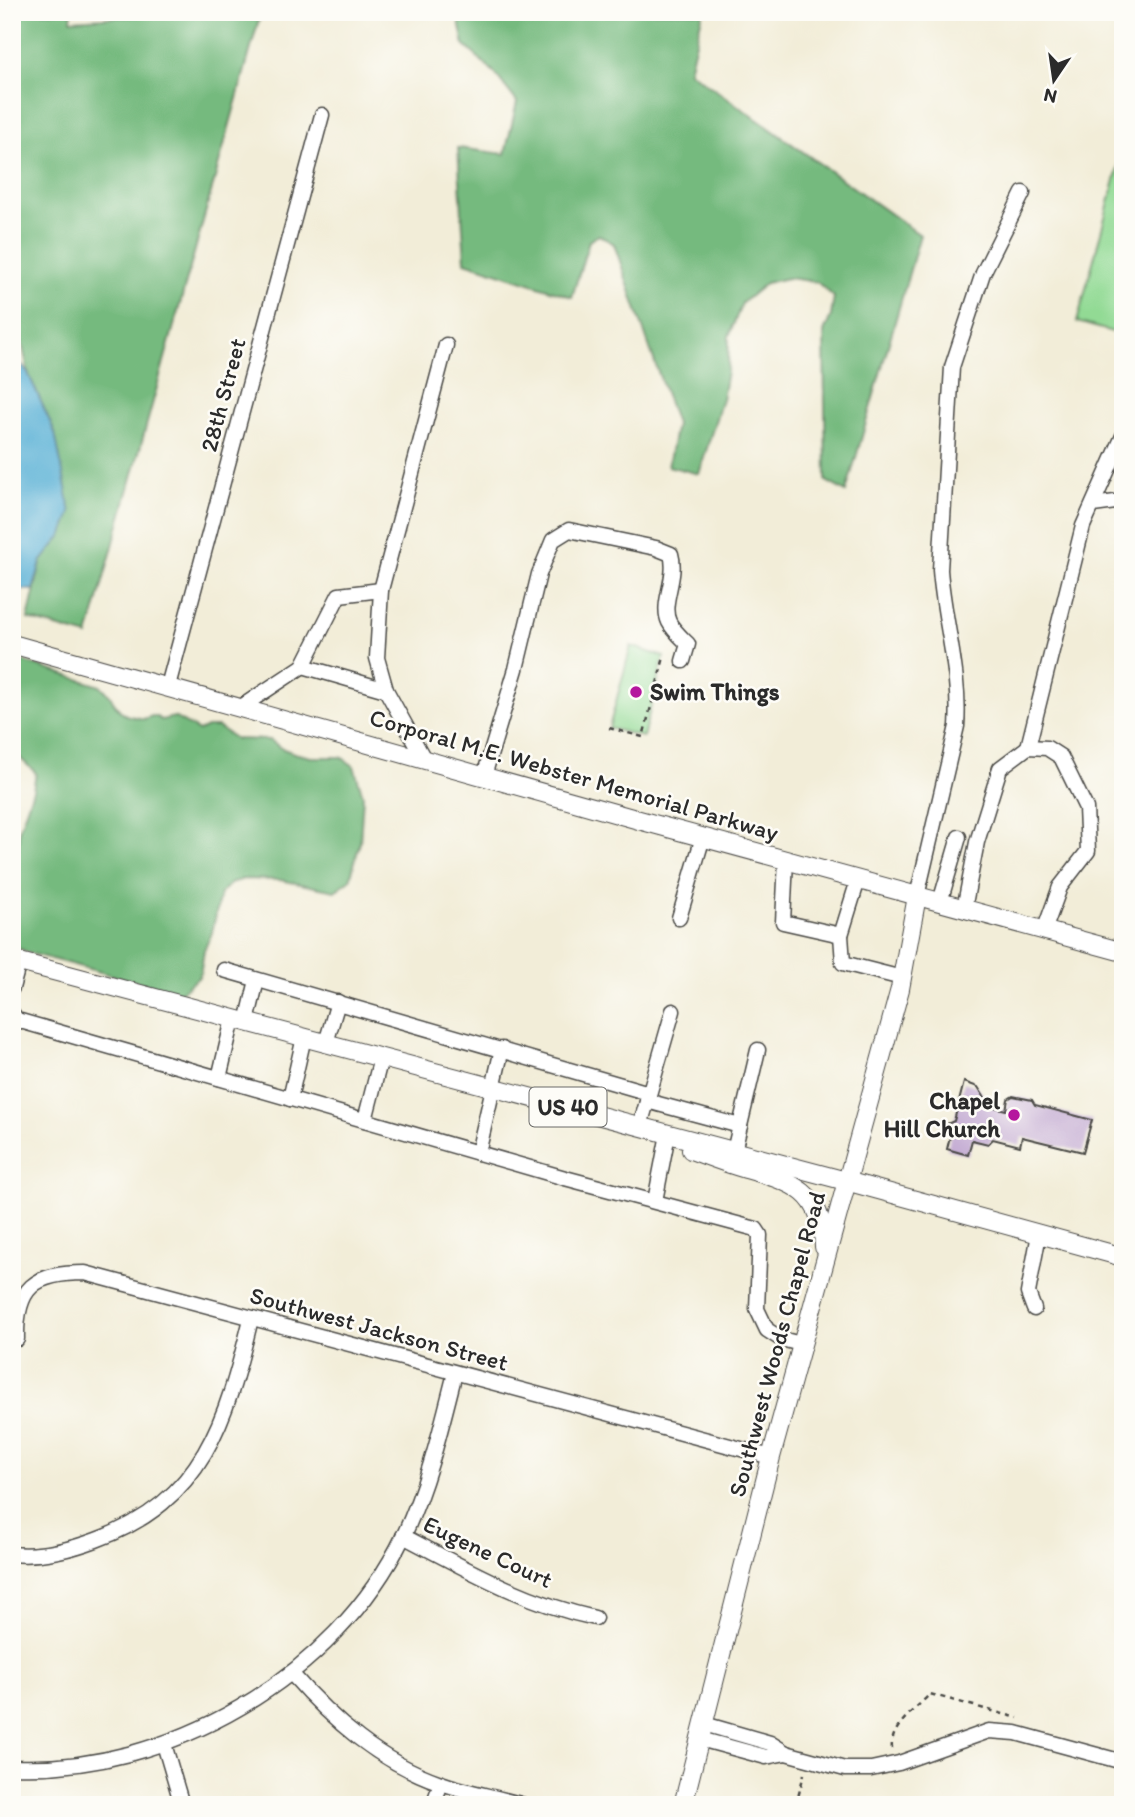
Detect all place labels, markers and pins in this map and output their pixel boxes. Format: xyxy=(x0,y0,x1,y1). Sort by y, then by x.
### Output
place label: Swim Things xyxy=(650,677,780,707)
marker: Swim Things xyxy=(628,684,644,700)
place label: Chapel Hill Church xyxy=(884,1086,1000,1143)
marker: Chapel Hill Church xyxy=(1006,1107,1022,1123)

